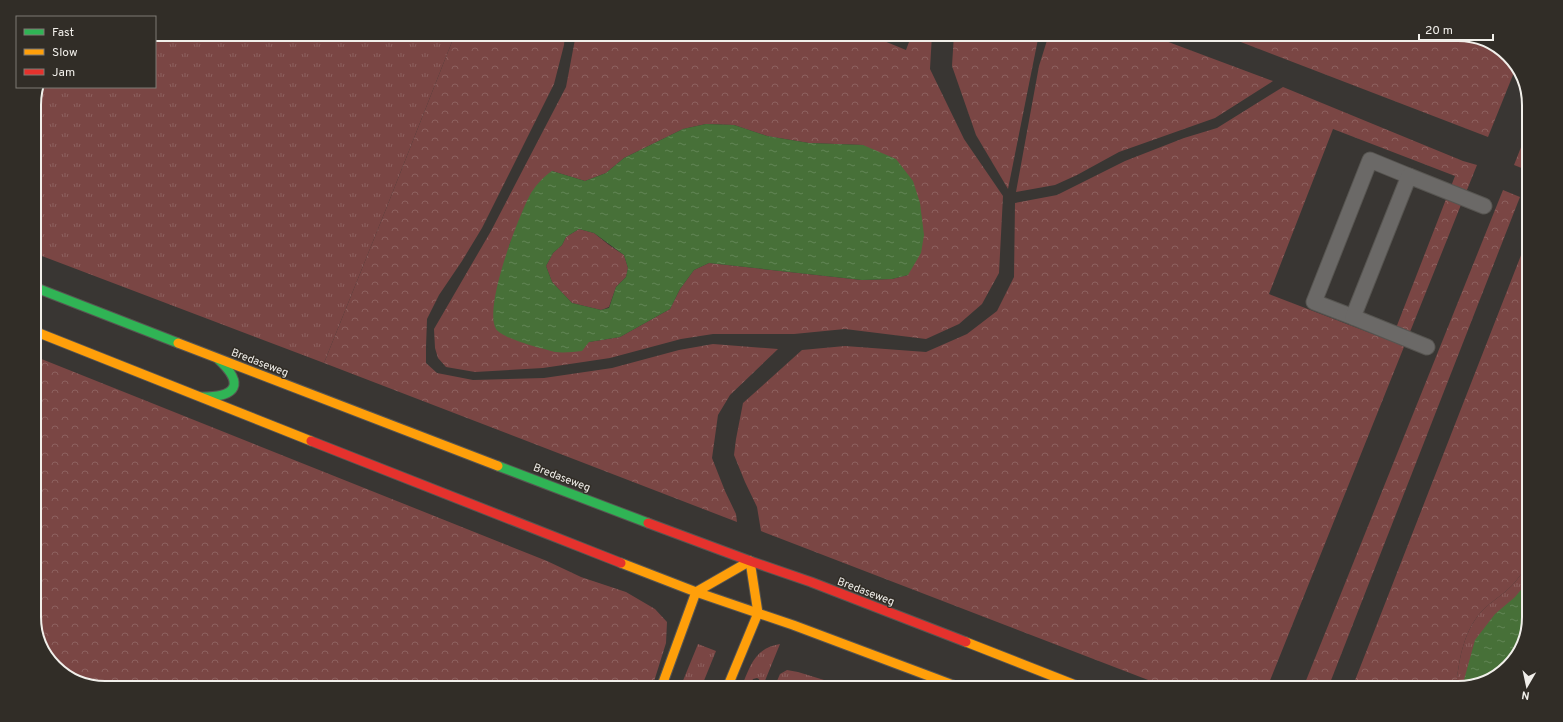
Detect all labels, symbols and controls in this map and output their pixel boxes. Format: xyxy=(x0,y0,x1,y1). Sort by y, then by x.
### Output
legend xyxy=(16,16,156,88)
scale bar xyxy=(1419,16,1493,42)
text: 20 m xyxy=(1425,23,1453,39)
text: Fast xyxy=(52,25,74,41)
text: Slow xyxy=(52,45,78,61)
text: Jam xyxy=(52,65,75,81)
street label: Bredaseweg xyxy=(229,346,290,380)
street label: Bredaseweg xyxy=(531,461,592,495)
street label: Bredaseweg xyxy=(835,575,896,609)
north arrow xyxy=(1507,666,1547,706)
text: N xyxy=(1521,687,1531,702)

